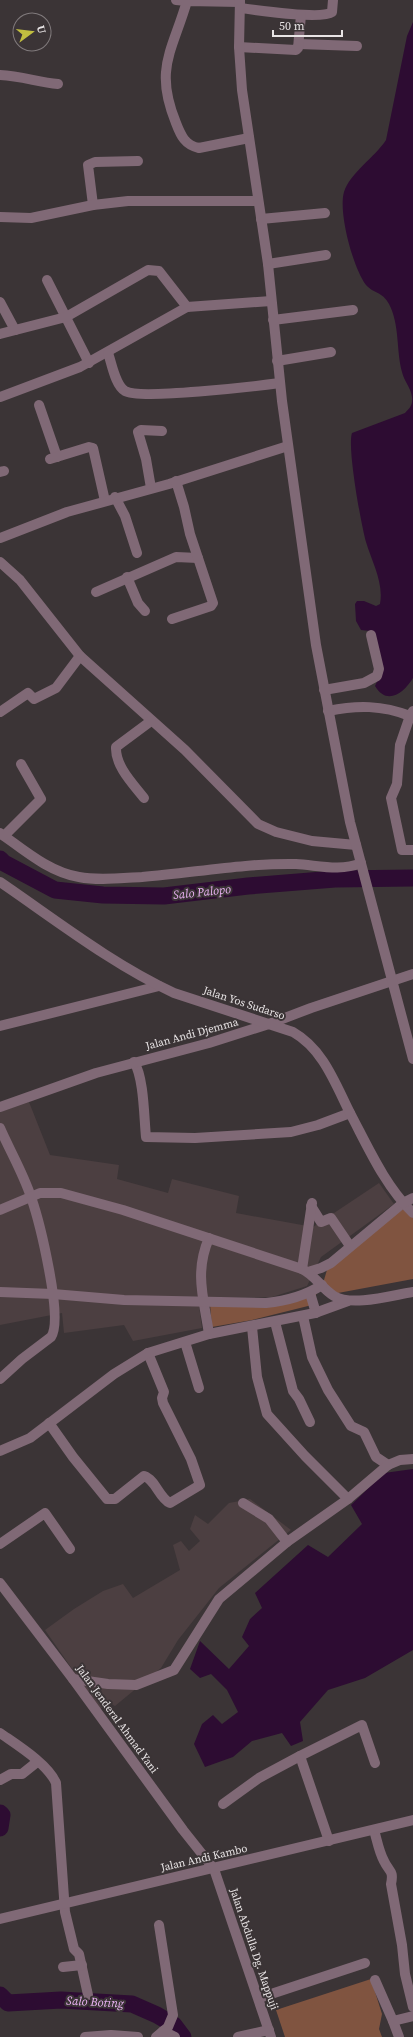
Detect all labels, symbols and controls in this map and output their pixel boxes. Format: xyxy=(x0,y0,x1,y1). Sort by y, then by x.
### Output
north arrow xyxy=(12,12,52,52)
scale bar xyxy=(273,12,342,38)
text: 50 m xyxy=(279,18,305,34)
text: U xyxy=(33,24,49,35)
water label: Salo Palopo xyxy=(172,881,232,903)
street label: Jalan Yos Sudarso xyxy=(200,982,287,1023)
street label: Jalan Andi Djemma xyxy=(143,1014,240,1054)
street label: Jalan Jenderal Ahmad Yani xyxy=(72,1661,162,1776)
street label: Jalan Andi Kambo xyxy=(158,1841,249,1875)
street label: Jalan Abdulla Dg. Mappuji xyxy=(226,1885,282,2012)
water label: Salo Boting xyxy=(66,1993,125,2012)

